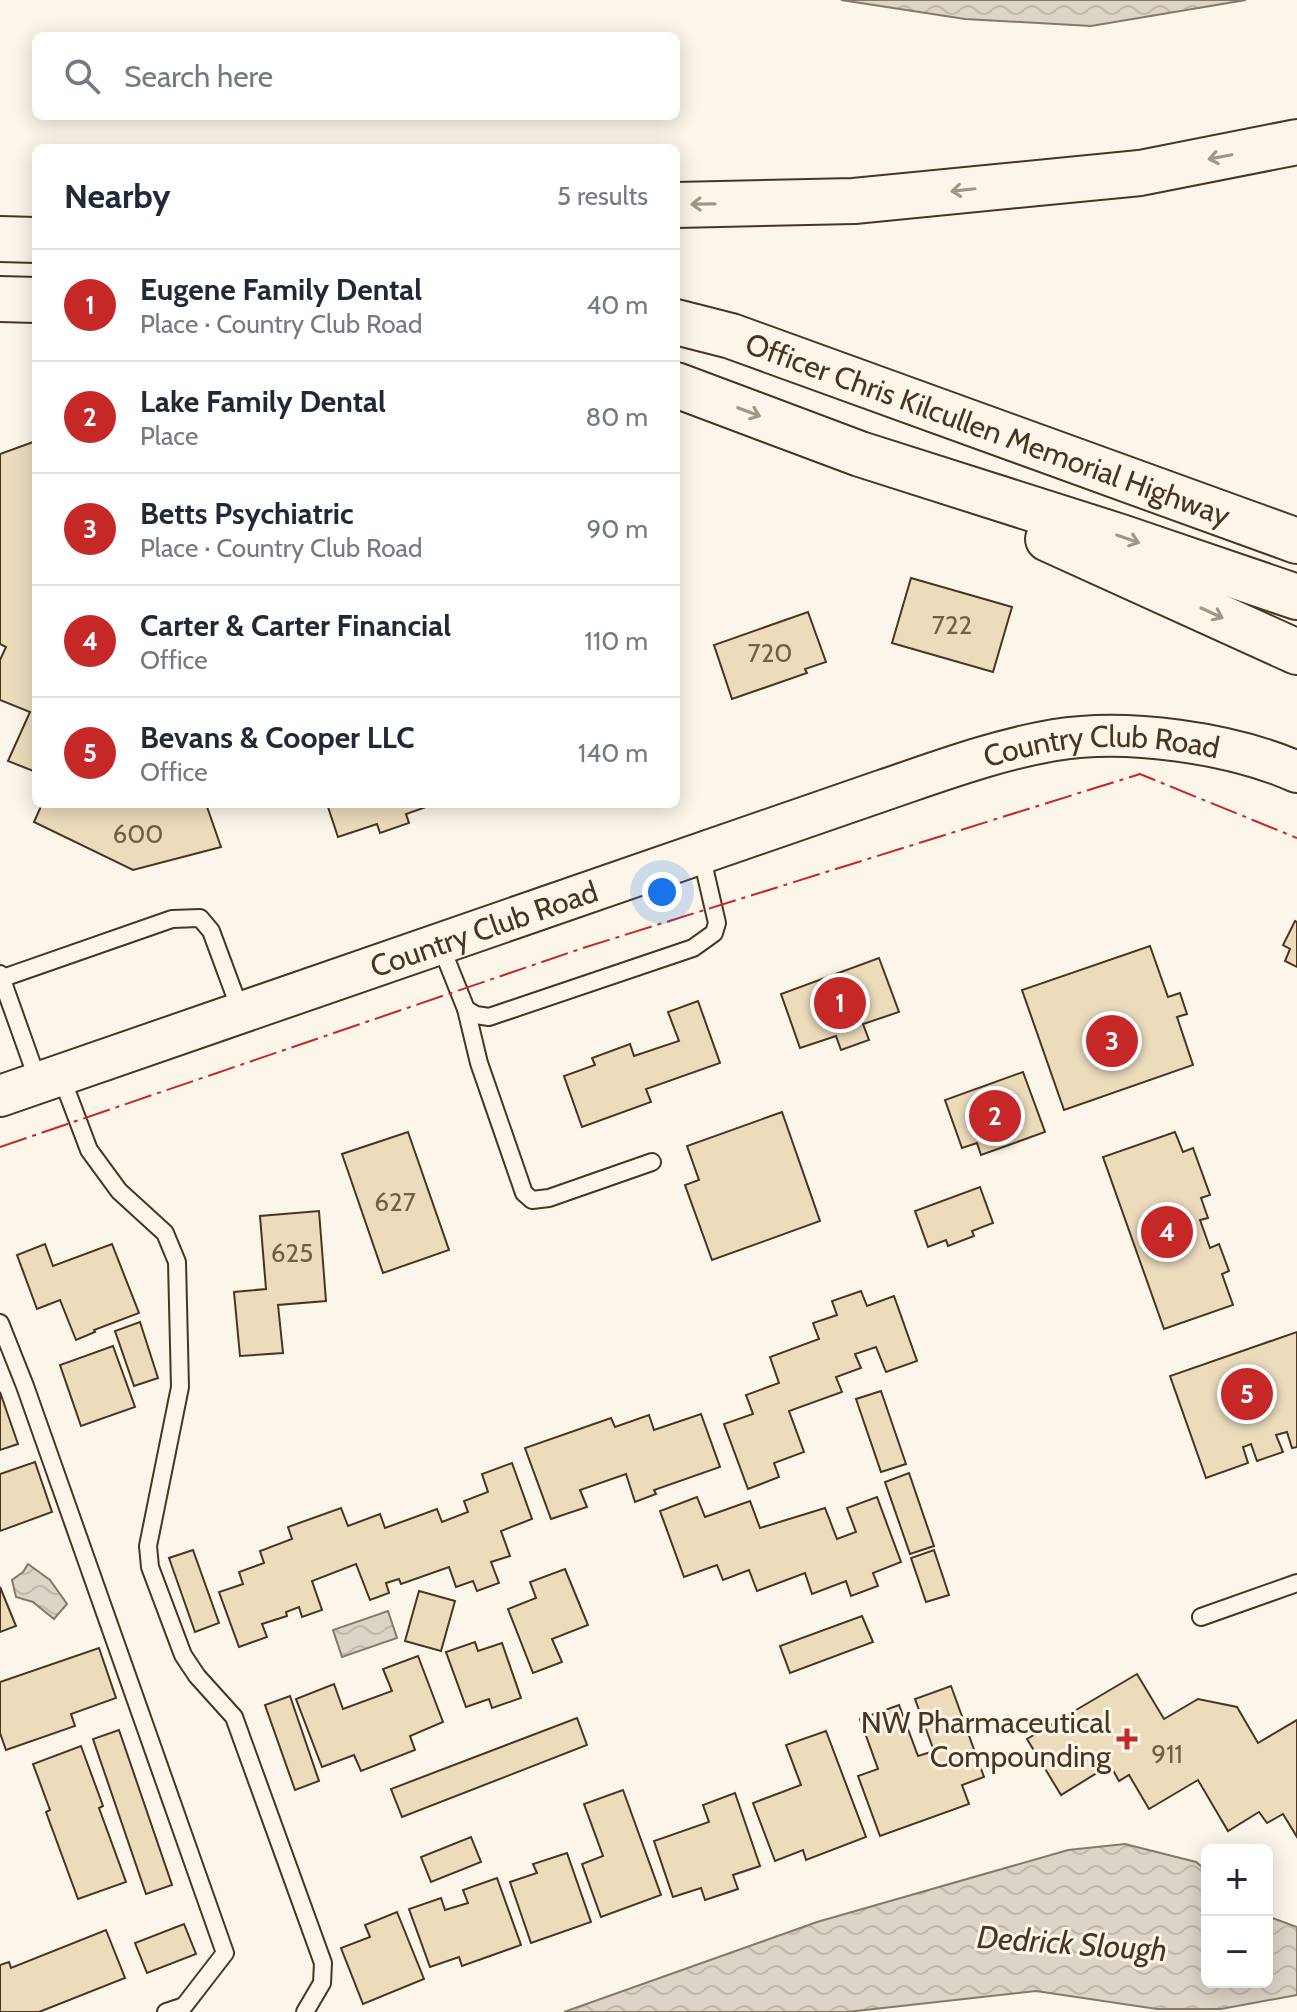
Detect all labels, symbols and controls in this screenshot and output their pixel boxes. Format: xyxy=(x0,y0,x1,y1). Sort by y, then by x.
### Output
search box xyxy=(32,32,680,120)
icon: search xyxy=(60,54,104,98)
text: Search here xyxy=(124,58,273,95)
one-way arrow xyxy=(1208,150,1234,165)
text: Nearby xyxy=(64,175,171,217)
text: 5 results xyxy=(557,180,648,212)
one-way arrow xyxy=(950,183,977,198)
one-way arrow xyxy=(690,197,717,212)
text: Eugene Family Dental xyxy=(140,271,422,308)
text: 1 xyxy=(85,289,95,321)
text: 40 m xyxy=(586,289,648,321)
text: Place · Country Club Road xyxy=(140,308,423,340)
street label: Officer Chris Kilcullen Memorial Highway xyxy=(741,324,1235,534)
text: Lake Family Dental xyxy=(140,383,386,420)
text: 2 xyxy=(83,401,97,433)
text: 80 m xyxy=(585,401,648,433)
one-way arrow xyxy=(736,406,761,420)
text: Place xyxy=(140,420,198,452)
text: Betts Psychiatric xyxy=(140,495,354,532)
text: 3 xyxy=(83,513,97,545)
text: 90 m xyxy=(586,513,648,545)
text: Place · Country Club Road xyxy=(140,532,423,564)
one-way arrow xyxy=(1115,533,1140,548)
one-way arrow xyxy=(1200,606,1224,621)
text: Carter & Carter Financial xyxy=(140,607,451,644)
house number: 722 xyxy=(932,609,972,641)
text: 4 xyxy=(82,625,98,657)
text: 110 m xyxy=(584,625,648,657)
house number: 720 xyxy=(748,637,792,669)
text: Office xyxy=(140,644,208,676)
street label: Country Club Road xyxy=(979,717,1223,775)
text: Bevans & Cooper LLC xyxy=(140,719,415,756)
text: 5 xyxy=(83,737,97,769)
text: 140 m xyxy=(578,737,648,769)
text: Office xyxy=(140,756,208,788)
house number: 600 xyxy=(112,818,164,850)
street label: Country Club Road xyxy=(365,872,602,985)
your location xyxy=(642,872,682,912)
pin: 1 xyxy=(814,973,866,1033)
pin: 3 xyxy=(1086,1011,1138,1071)
pin: 2 xyxy=(969,1086,1021,1146)
house number: 627 xyxy=(374,1186,416,1218)
pin: 4 xyxy=(1141,1202,1193,1262)
house number: 625 xyxy=(271,1237,313,1269)
pin: 5 xyxy=(1221,1364,1273,1424)
place label: NW Pharmaceutical Compounding xyxy=(861,1704,1112,1775)
marker: NW Pharmaceutical Compounding xyxy=(1118,1730,1136,1748)
house number: 911 xyxy=(1151,1738,1183,1770)
map controls xyxy=(1201,1844,1273,1988)
button: + xyxy=(1201,1844,1273,1916)
button: − xyxy=(1201,1916,1273,1988)
water label: Dedrick Slough xyxy=(976,1917,1168,1969)

